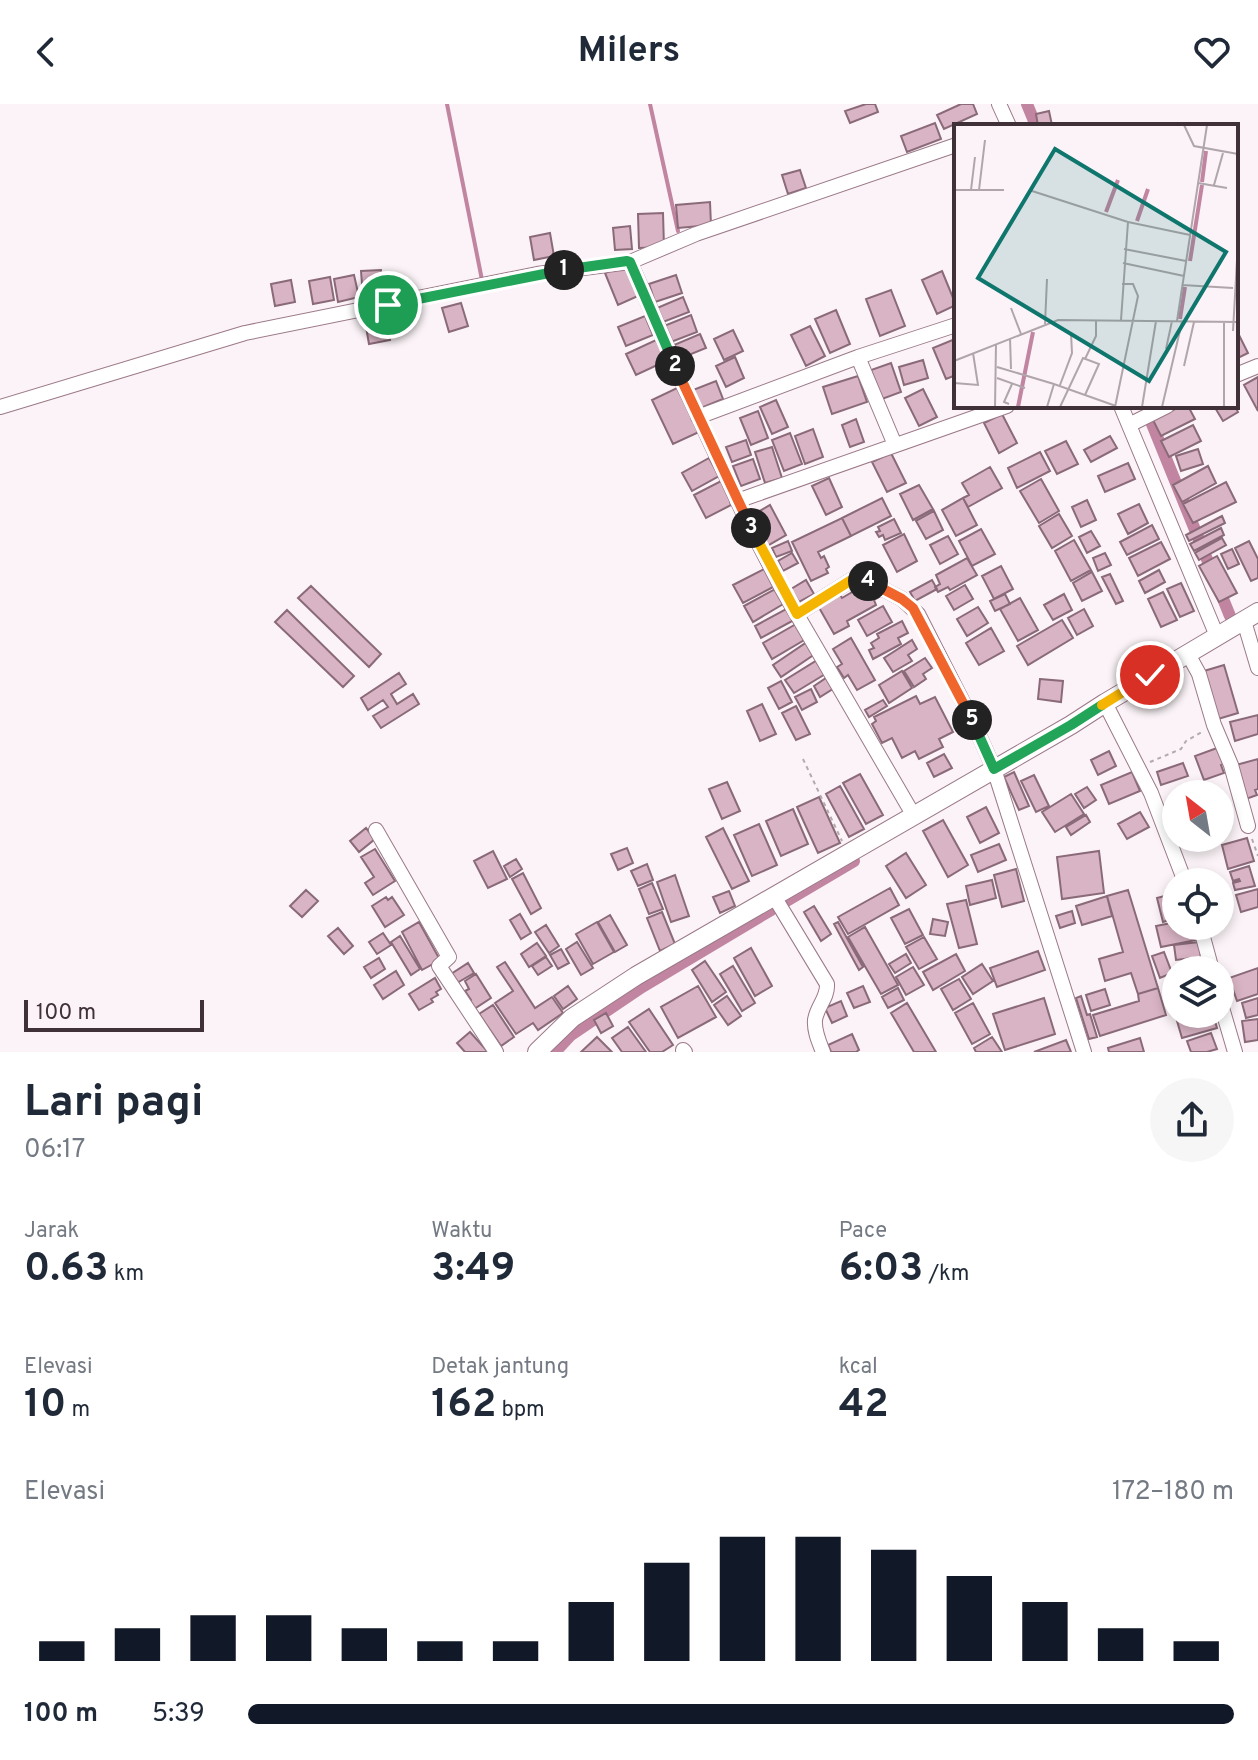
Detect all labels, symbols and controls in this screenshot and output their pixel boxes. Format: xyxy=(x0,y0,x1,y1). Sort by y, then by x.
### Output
text: Milers xyxy=(578,29,680,75)
icon: back xyxy=(24,30,68,74)
icon: heart xyxy=(1190,30,1234,74)
inset map xyxy=(954,124,1238,408)
pin: 1 xyxy=(544,250,584,290)
text: 1 xyxy=(560,256,568,283)
pin xyxy=(354,271,422,339)
icon: arrive xyxy=(366,283,410,327)
pin: 2 xyxy=(655,346,695,386)
text: 2 xyxy=(668,352,682,379)
pin: 3 xyxy=(731,508,771,548)
text: 3 xyxy=(744,514,758,541)
pin: 4 xyxy=(848,561,888,601)
text: 4 xyxy=(861,567,875,594)
pin xyxy=(1116,641,1184,709)
icon: check xyxy=(1128,653,1172,697)
pin: 5 xyxy=(952,700,992,740)
text: 5 xyxy=(965,706,979,733)
north arrow xyxy=(1162,780,1234,852)
map controls xyxy=(1162,780,1234,1028)
button: locate xyxy=(1162,868,1234,940)
button: layers xyxy=(1162,956,1234,1028)
scale bar xyxy=(24,996,204,1032)
text: 100 m xyxy=(36,1000,96,1027)
text: Lari pagi xyxy=(24,1076,203,1132)
button: share xyxy=(1150,1078,1234,1162)
text: 06:17 xyxy=(24,1134,85,1167)
text: Jarak xyxy=(24,1218,79,1245)
text: Waktu xyxy=(431,1218,492,1245)
text: Pace xyxy=(839,1218,887,1245)
text: 0.63 xyxy=(24,1245,109,1295)
text: 3:49 xyxy=(431,1245,515,1295)
text: 6:03 xyxy=(839,1245,923,1295)
text: km xyxy=(109,1261,144,1288)
text: /km xyxy=(923,1261,969,1288)
text: Elevasi xyxy=(24,1354,93,1381)
text: Detak jantung xyxy=(431,1354,569,1381)
text: kcal xyxy=(839,1354,878,1381)
text: 10 xyxy=(24,1381,66,1431)
text: 162 xyxy=(431,1381,496,1431)
text: 42 xyxy=(839,1381,889,1431)
text: m xyxy=(66,1397,90,1424)
text: bpm xyxy=(496,1397,545,1424)
text: Elevasi xyxy=(24,1476,105,1509)
text: 172–180 m xyxy=(1112,1476,1234,1509)
text: 100 m xyxy=(24,1698,98,1731)
text: 5:39 xyxy=(152,1698,205,1731)

